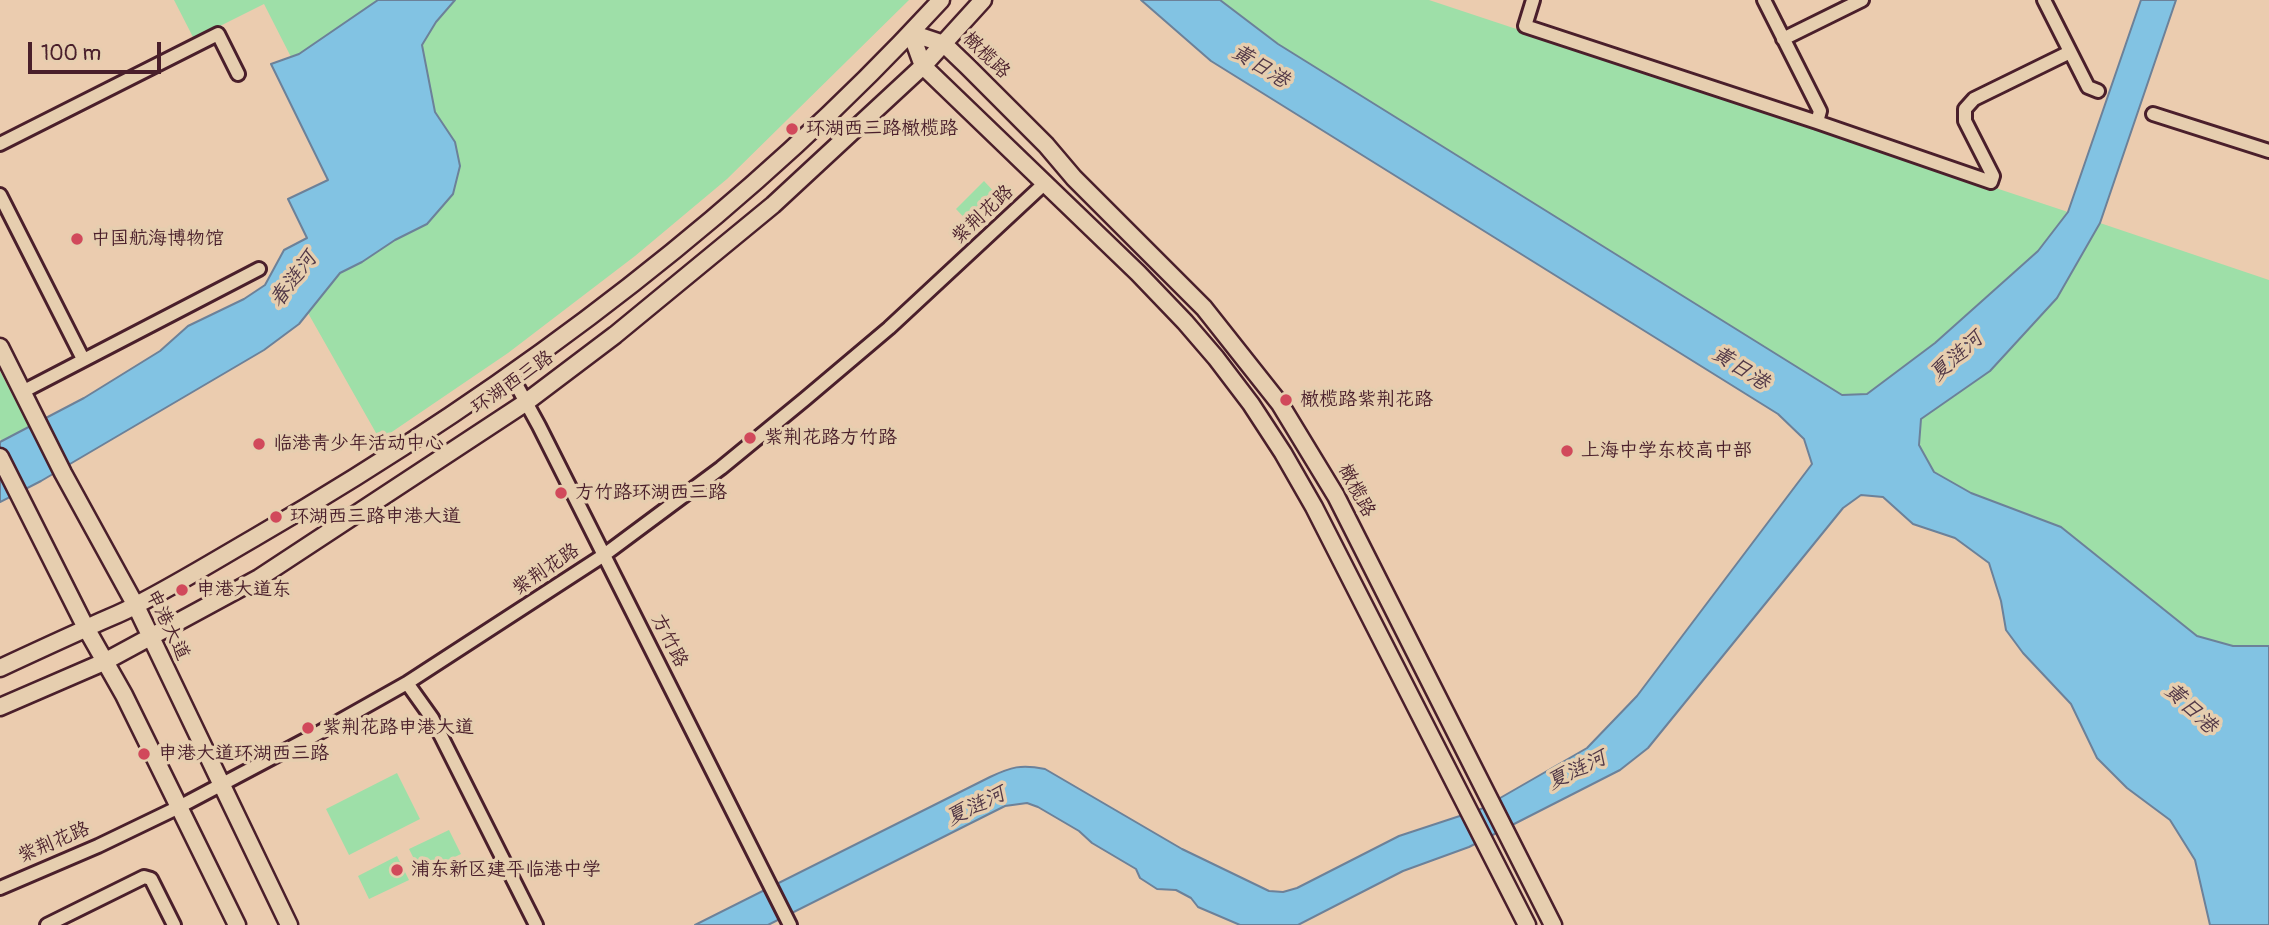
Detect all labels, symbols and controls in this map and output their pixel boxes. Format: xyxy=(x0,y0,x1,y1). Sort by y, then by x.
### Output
scale bar xyxy=(32,28,164,72)
street label: 橄榄路 xyxy=(958,28,1014,84)
text: 100 m xyxy=(41,40,101,67)
water label: 黄日港 xyxy=(1227,40,1293,94)
place label: 环湖西三路橄榄路 xyxy=(806,118,958,140)
marker: 环湖西三路橄榄路 xyxy=(784,121,800,137)
street label: 紫荆花路 xyxy=(947,181,1019,249)
place label: 中国航海博物馆 xyxy=(91,228,224,250)
marker: 中国航海博物馆 xyxy=(69,231,85,247)
water label: 春涟河 xyxy=(265,247,323,313)
water label: 夏涟河 xyxy=(1925,327,1989,387)
water label: 黄日港 xyxy=(1707,341,1773,397)
street label: 环湖西三路 xyxy=(468,346,558,420)
place label: 橄榄路紫荆花路 xyxy=(1300,389,1433,411)
marker: 橄榄路紫荆花路 xyxy=(1278,392,1294,408)
place label: 紫荆花路方竹路 xyxy=(764,427,897,449)
marker: 紫荆花路方竹路 xyxy=(742,430,758,446)
place label: 临港青少年活动中心 xyxy=(273,433,444,455)
marker: 临港青少年活动中心 xyxy=(251,436,267,452)
place label: 上海中学东校高中部 xyxy=(1581,440,1752,462)
marker: 上海中学东校高中部 xyxy=(1559,443,1575,459)
street label: 橄榄路 xyxy=(1333,460,1379,522)
place label: 方竹路环湖西三路 xyxy=(575,482,727,504)
marker: 方竹路环湖西三路 xyxy=(553,485,569,501)
place label: 环湖西三路申港大道 xyxy=(290,506,461,528)
marker: 环湖西三路申港大道 xyxy=(268,509,284,525)
street label: 紫荆花路 xyxy=(508,539,584,601)
place label: 申港大道东 xyxy=(196,579,291,601)
marker: 申港大道东 xyxy=(174,582,190,598)
street label: 申港大道 xyxy=(140,586,194,664)
street label: 方竹路 xyxy=(646,610,692,672)
water label: 黄日港 xyxy=(2158,678,2222,740)
place label: 紫荆花路申港大道 xyxy=(322,717,474,739)
marker: 紫荆花路申港大道 xyxy=(300,720,316,736)
place label: 申港大道环湖西三路 xyxy=(158,743,329,765)
marker: 申港大道环湖西三路 xyxy=(136,746,152,762)
water label: 夏涟河 xyxy=(1543,746,1611,796)
water label: 夏涟河 xyxy=(942,782,1010,832)
street label: 紫荆花路 xyxy=(15,818,93,868)
place label: 浦东新区建平临港中学 xyxy=(411,859,601,881)
marker: 浦东新区建平临港中学 xyxy=(389,862,405,878)

